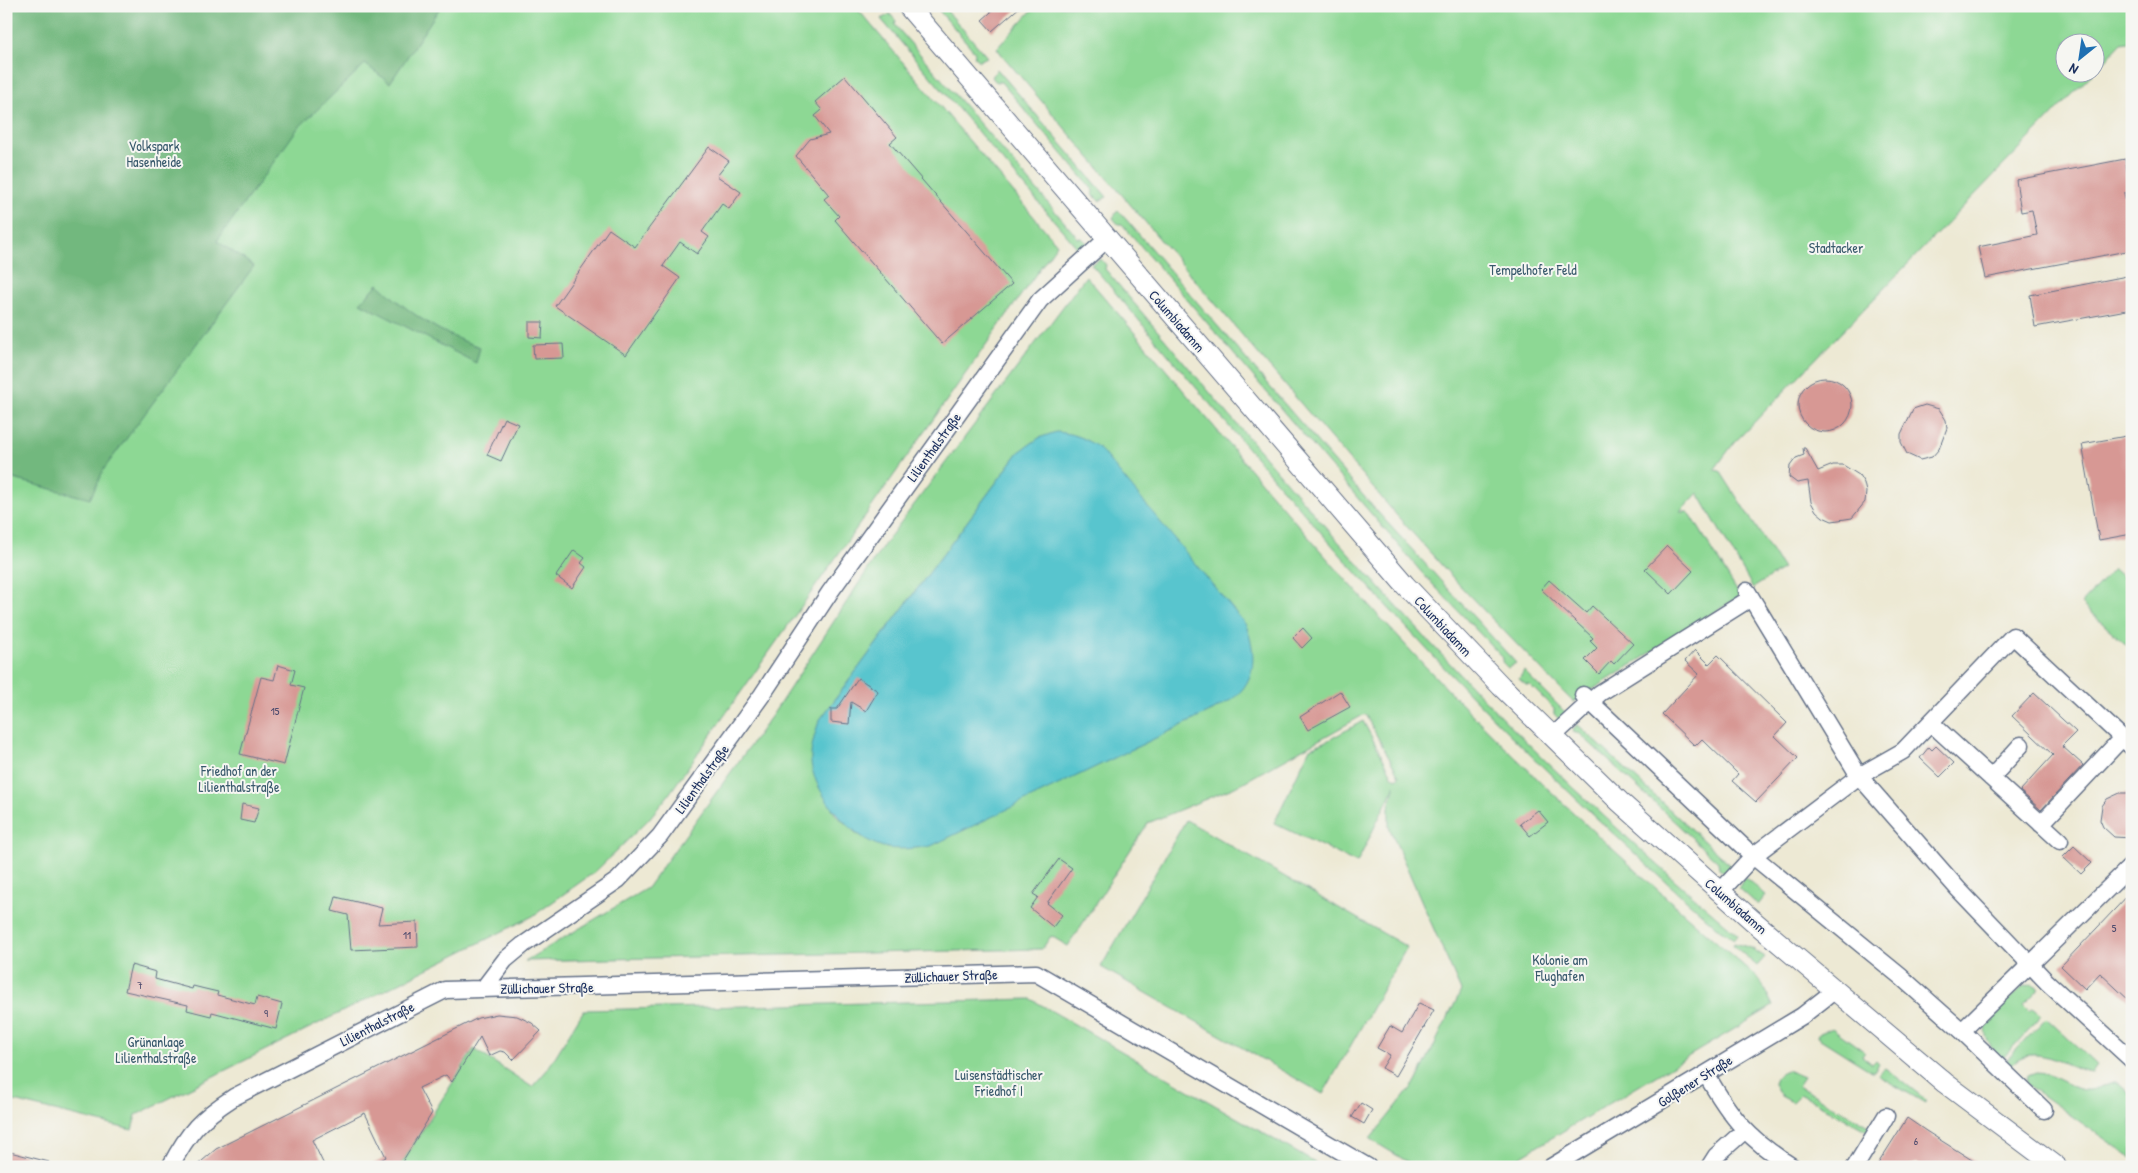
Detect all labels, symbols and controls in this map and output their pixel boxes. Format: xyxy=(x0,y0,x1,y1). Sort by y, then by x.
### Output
north arrow xyxy=(2056,32,2106,82)
text: N xyxy=(2065,59,2081,80)
park label: Volkspark Hasenheide xyxy=(127,136,182,171)
park label: Stadtacker xyxy=(1809,238,1864,257)
park label: Tempelhofer Feld xyxy=(1489,260,1577,280)
street label: Columbiadamm xyxy=(1145,286,1210,356)
street label: Lilienthalstraße xyxy=(902,408,966,486)
street label: Columbiadamm xyxy=(1410,591,1476,660)
house number: 15 xyxy=(271,704,280,718)
street label: Lilienthalstraße xyxy=(670,740,734,818)
park label: Friedhof an der Lilienthalstraße xyxy=(198,761,280,797)
street label: Columbiadamm xyxy=(1701,873,1771,938)
house number: 5 xyxy=(2112,921,2117,935)
house number: 11 xyxy=(403,928,411,942)
park label: Kolonie am Flughafen xyxy=(1532,950,1588,986)
street label: Züllichauer Straße xyxy=(904,964,999,988)
street label: Züllichauer Straße xyxy=(500,977,594,999)
house number: 7 xyxy=(137,978,143,992)
street label: Lilienthalstraße xyxy=(336,996,418,1051)
house number: 9 xyxy=(264,1006,268,1020)
park label: Grünanlage Lilienthalstraße xyxy=(115,1032,197,1068)
street label: Golßener Straße xyxy=(1654,1050,1737,1112)
park label: Luisenstädtischer Friedhof I xyxy=(955,1065,1044,1100)
house number: 6 xyxy=(1914,1134,1919,1148)

